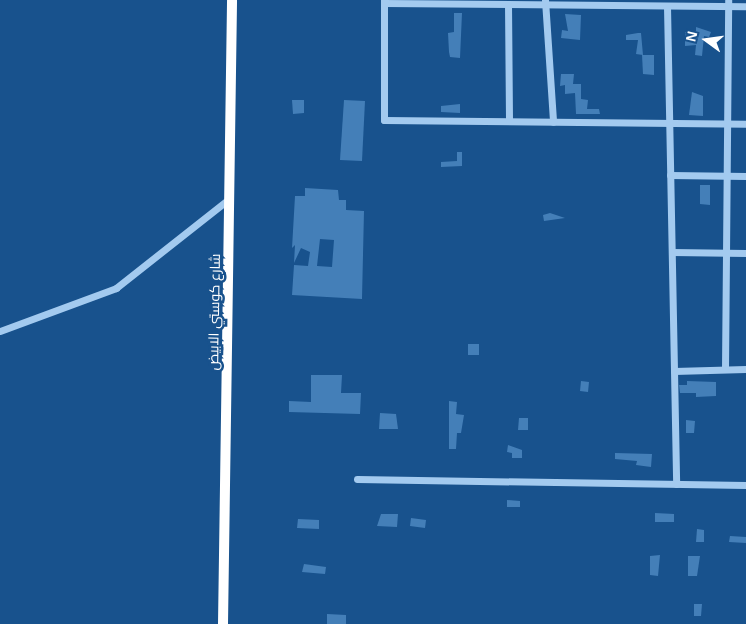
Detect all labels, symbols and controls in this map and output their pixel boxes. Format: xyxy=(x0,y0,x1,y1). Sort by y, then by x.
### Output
north arrow xyxy=(681,15,731,65)
text: N xyxy=(682,30,700,43)
street label: شارع كوستي الابيض xyxy=(205,254,223,370)

